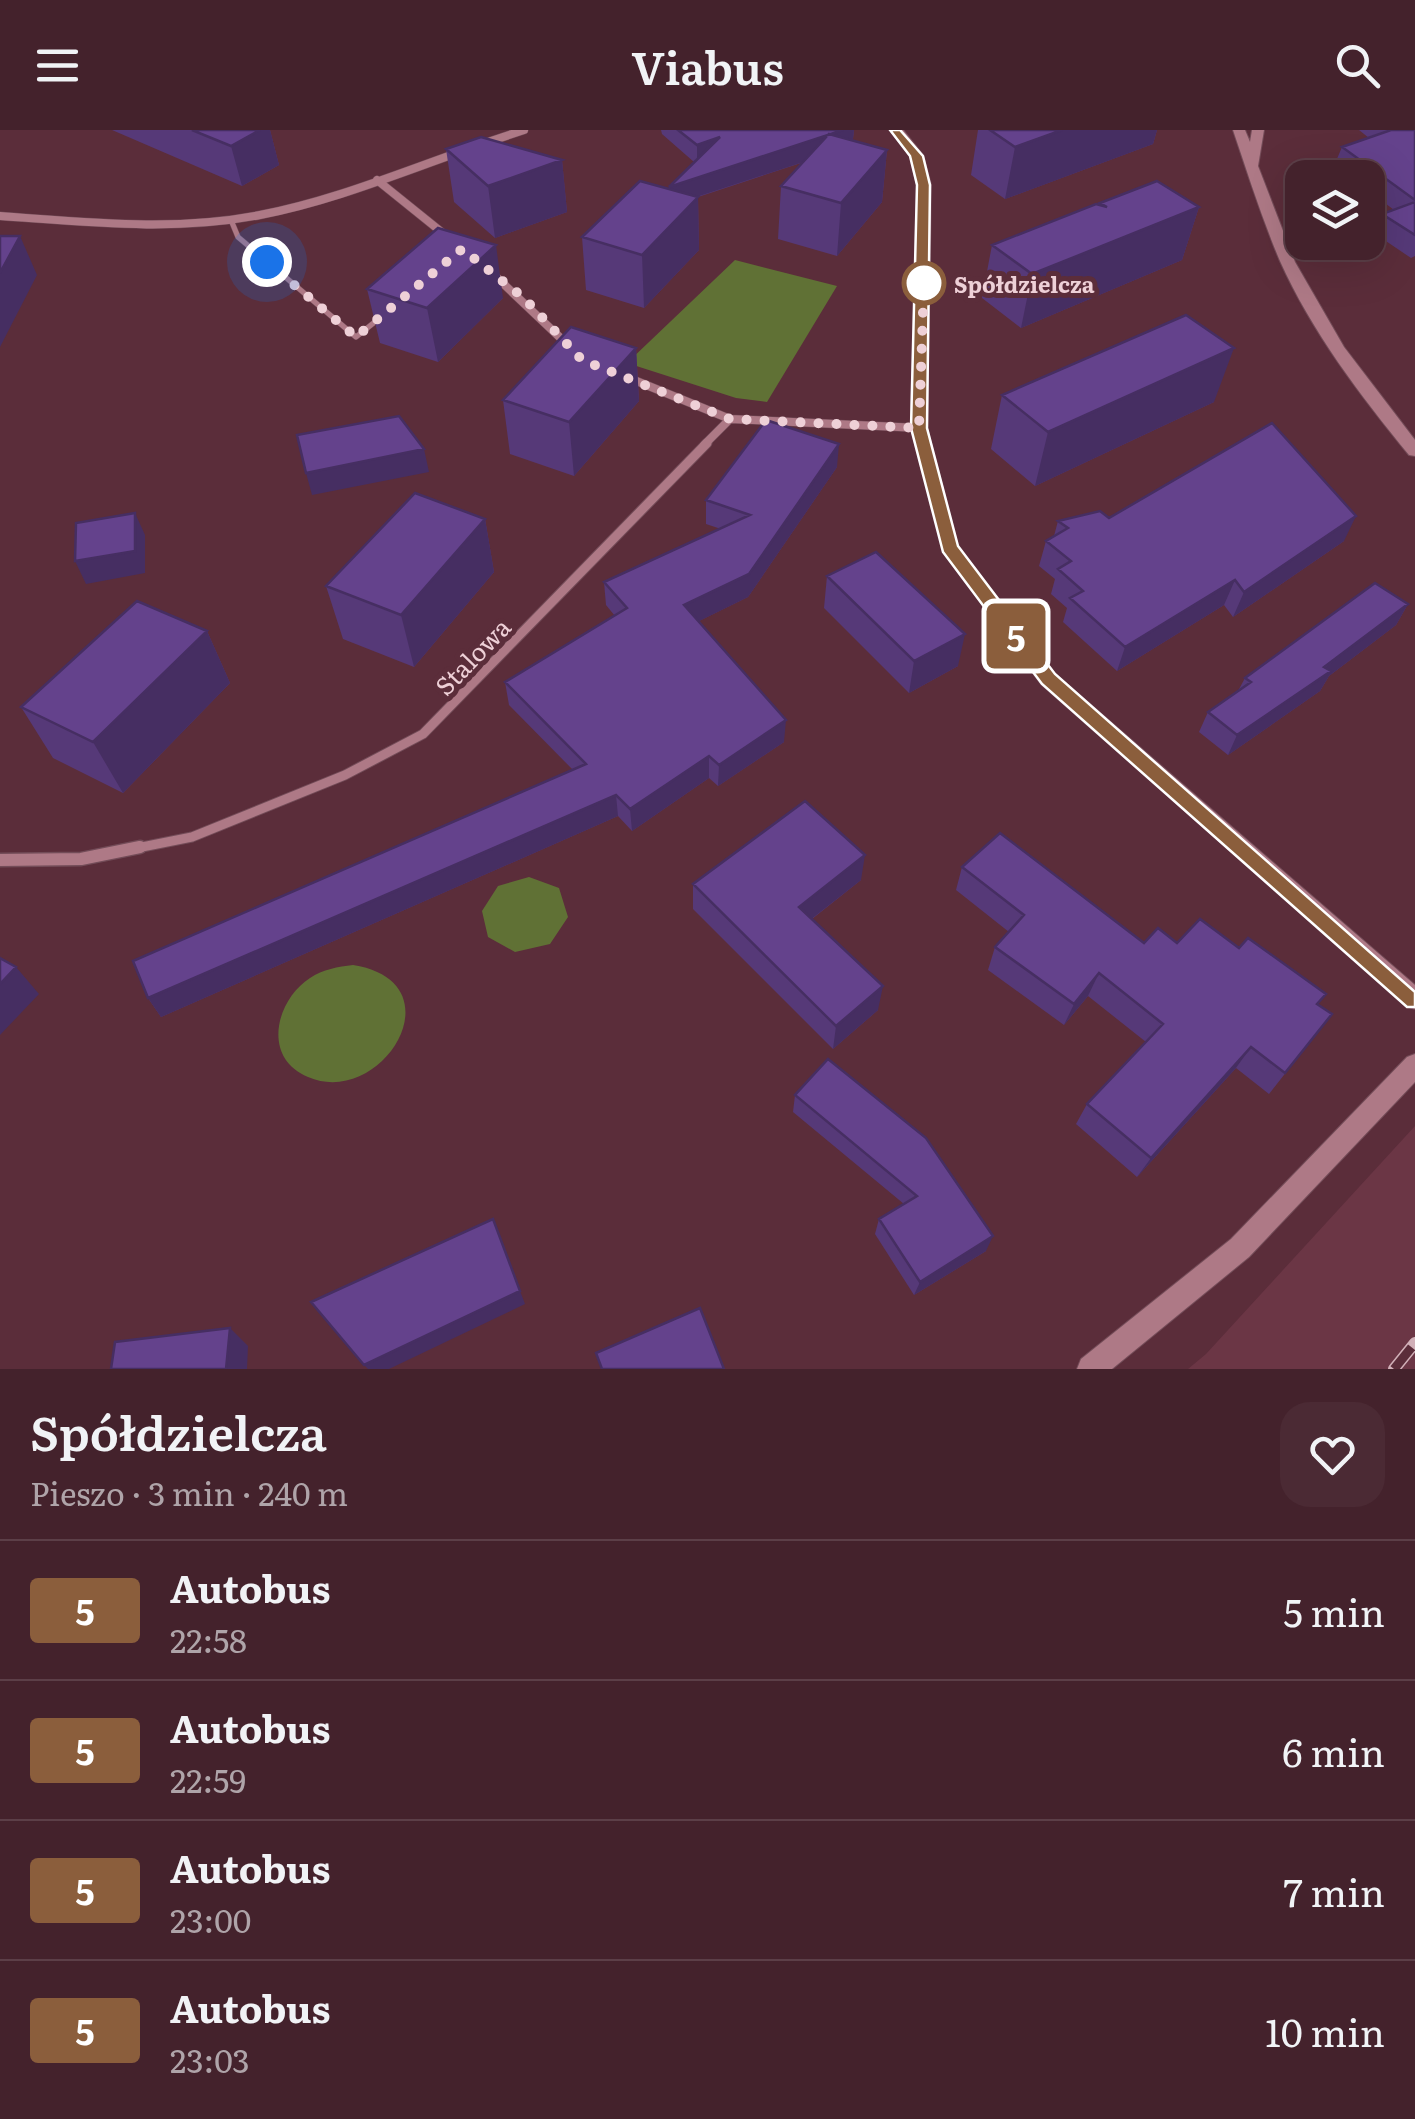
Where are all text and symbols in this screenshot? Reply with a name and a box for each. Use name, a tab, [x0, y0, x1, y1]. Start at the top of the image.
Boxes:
text: Viabus	[631, 32, 784, 99]
icon: menu	[30, 38, 85, 93]
icon: search	[1330, 38, 1385, 93]
map controls	[1285, 160, 1385, 260]
button: layers	[1285, 160, 1385, 260]
your location	[242, 237, 292, 287]
marker: Spółdzielcza	[903, 262, 945, 304]
place label: Spółdzielcza	[954, 267, 1095, 300]
line badge: 5	[984, 604, 1048, 668]
street label: Stalowa	[426, 609, 519, 703]
text: 5	[1006, 610, 1026, 662]
text: Spółdzielcza	[30, 1395, 327, 1466]
button: heart	[1280, 1402, 1385, 1507]
text: Pieszo · 3 min · 240 m	[30, 1468, 348, 1516]
text: Autobus	[170, 1558, 331, 1615]
text: 5 min	[1283, 1582, 1385, 1639]
text: 5	[75, 1584, 95, 1636]
text: 22:58	[170, 1615, 247, 1663]
text: Autobus	[170, 1698, 331, 1755]
text: 6 min	[1282, 1722, 1385, 1779]
text: 5	[75, 1724, 95, 1776]
text: 22:59	[170, 1755, 246, 1803]
text: Autobus	[170, 1838, 331, 1895]
text: 7 min	[1283, 1862, 1385, 1919]
text: 5	[75, 1864, 95, 1916]
text: 23:00	[170, 1895, 251, 1943]
text: Autobus	[170, 1978, 331, 2035]
text: 10 min	[1265, 2002, 1385, 2059]
text: 5	[75, 2004, 95, 2056]
text: 23:03	[170, 2035, 250, 2083]

